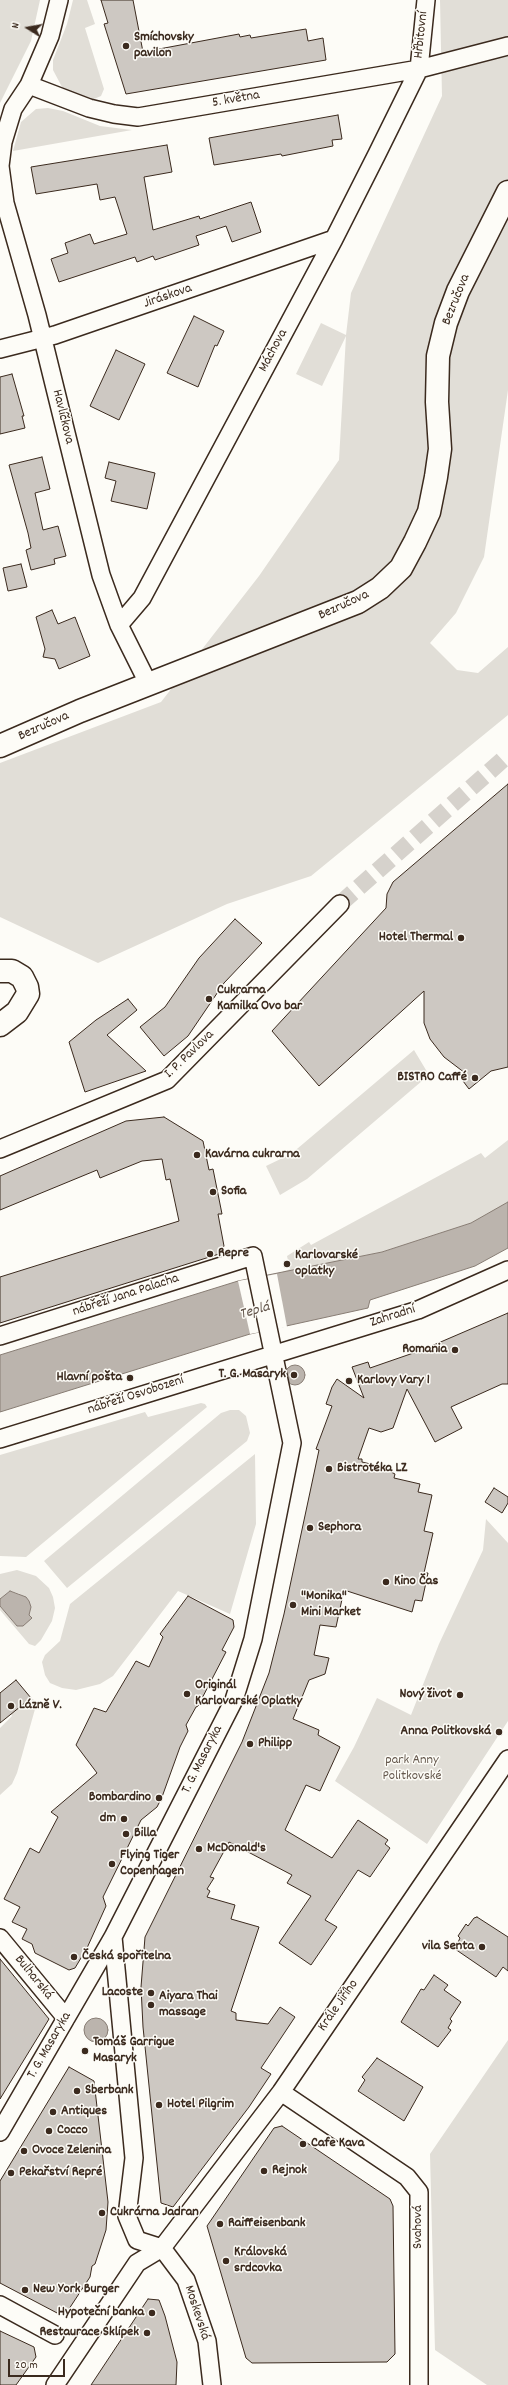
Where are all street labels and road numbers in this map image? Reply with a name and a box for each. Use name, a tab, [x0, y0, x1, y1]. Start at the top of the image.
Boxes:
street label: Hřbitovní	[411, 11, 433, 59]
street label: 5. května	[211, 88, 261, 112]
street label: Bezručova	[439, 272, 475, 328]
street label: Jiráskova	[142, 281, 194, 313]
street label: Máchova	[256, 327, 292, 375]
street label: Havlíčkova	[47, 388, 77, 446]
street label: Bezručova	[316, 587, 372, 625]
street label: Bezručova	[16, 708, 72, 746]
street label: I. P. Pavlova	[162, 1027, 218, 1083]
street label: nábřeží Jana Palacha	[71, 1271, 181, 1321]
street label: Zahradní	[368, 1302, 418, 1332]
street label: nábřeží Osvobození	[86, 1373, 186, 1419]
street label: T. G. Masaryka	[179, 1723, 227, 1797]
street label: Bulharská	[10, 1952, 56, 2004]
street label: Krále Jiřího	[315, 1977, 363, 2035]
street label: T. G. Masaryka	[24, 2010, 76, 2082]
street label: Svahová	[411, 2205, 427, 2249]
street label: Moskevská	[179, 2283, 213, 2343]

